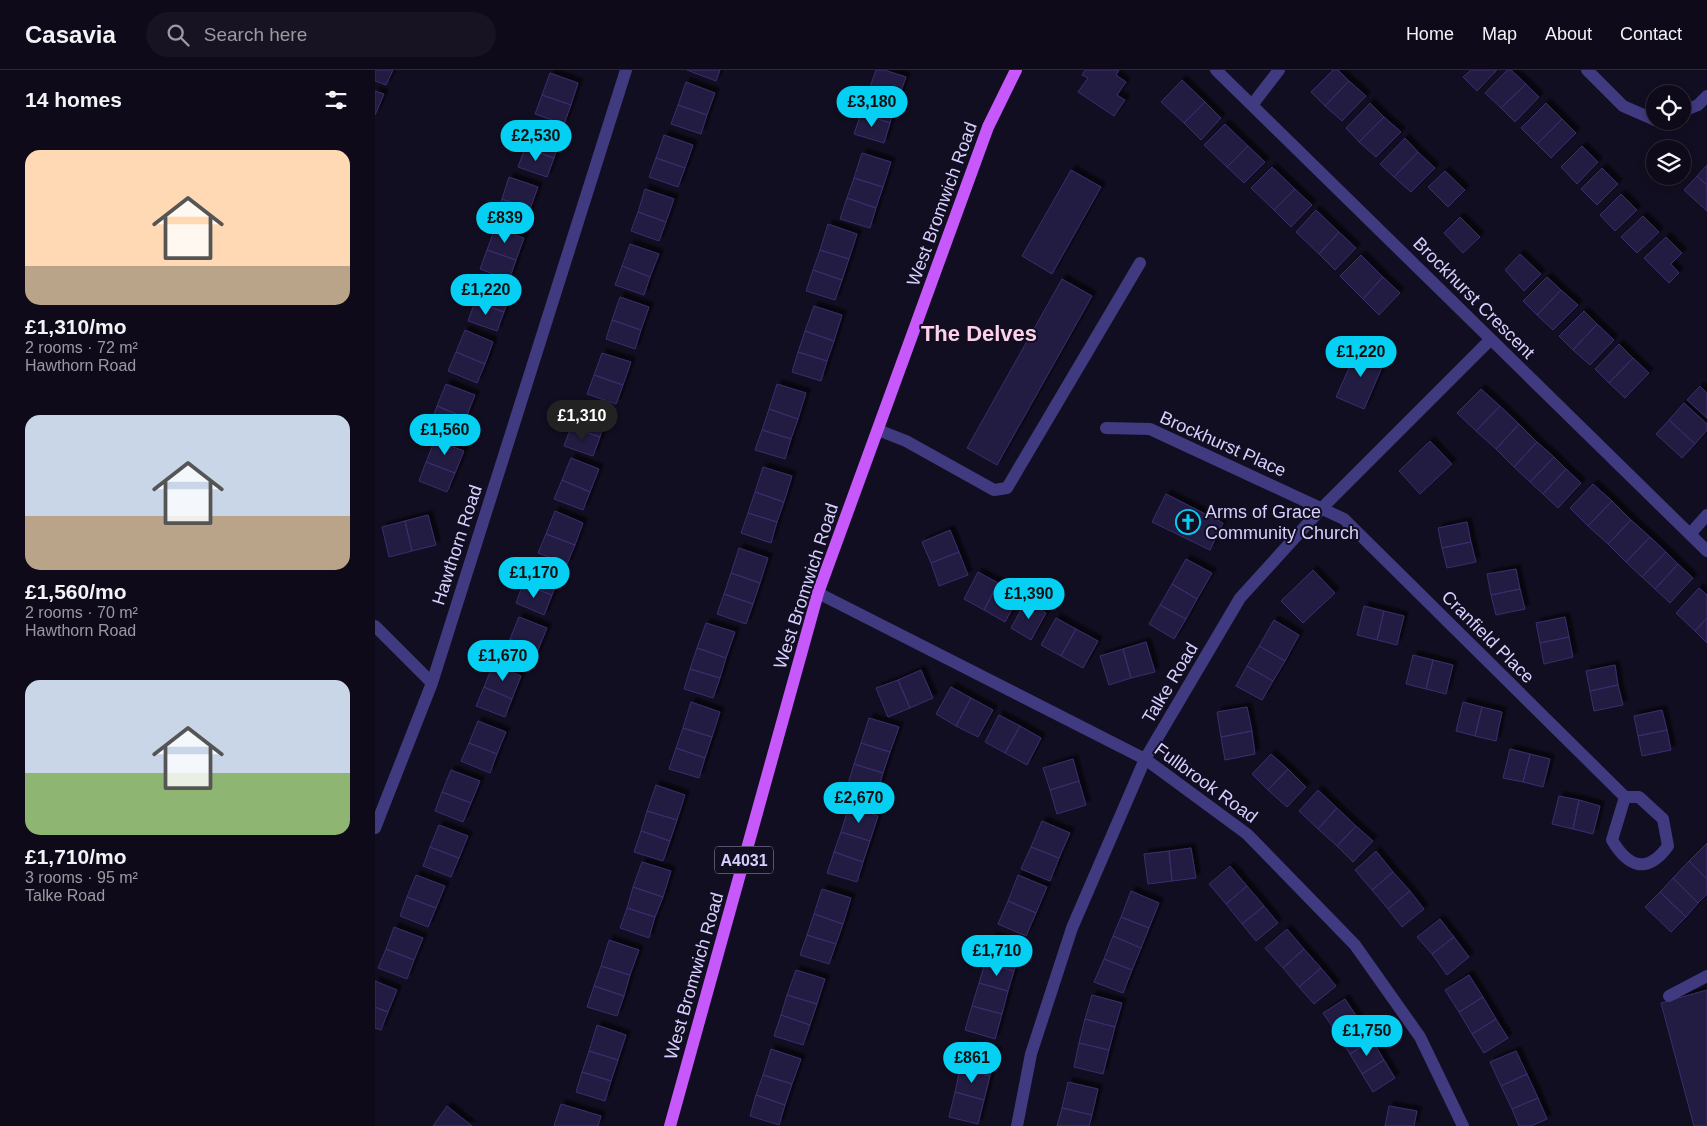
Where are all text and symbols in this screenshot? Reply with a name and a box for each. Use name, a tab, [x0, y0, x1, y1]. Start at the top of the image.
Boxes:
search box	[146, 12, 496, 57]
text: Casavia	[25, 21, 116, 48]
icon: search	[164, 21, 192, 49]
text: Search here	[204, 24, 307, 45]
text: Home	[1406, 24, 1454, 44]
text: Map	[1482, 24, 1517, 44]
text: About	[1545, 24, 1592, 44]
text: Contact	[1620, 24, 1682, 44]
pin: £3,180	[831, 85, 913, 128]
map controls	[1646, 85, 1691, 185]
button: locate	[1646, 85, 1691, 130]
icon: filters	[322, 86, 350, 114]
text: 14 homes	[25, 88, 122, 111]
text: £3,180	[848, 93, 896, 110]
pin: £2,530	[495, 119, 577, 162]
street label: West Bromwich Road	[903, 119, 981, 289]
text: £2,530	[512, 127, 560, 144]
button: layers	[1646, 140, 1691, 185]
icon: home	[143, 183, 233, 273]
pin: £839	[475, 202, 535, 244]
text: £839	[487, 209, 523, 226]
street label: Brockhurst Crescent	[1409, 233, 1539, 363]
pin: £1,220	[445, 274, 527, 316]
text: £1,220	[462, 281, 510, 298]
text: £1,310/mo	[25, 315, 127, 338]
district label: The Delves	[921, 321, 1037, 346]
pin: £1,220	[1320, 336, 1402, 378]
text: 2 rooms · 72 m²	[25, 339, 138, 356]
text: £1,220	[1337, 343, 1385, 360]
text: Hawthorn Road	[25, 357, 136, 374]
pin: £1,310	[541, 400, 623, 442]
text: £1,310	[558, 407, 606, 424]
street label: Brockhurst Place	[1157, 407, 1289, 481]
pin: £1,560	[404, 414, 486, 456]
text: £1,560	[421, 421, 469, 438]
icon: home	[143, 448, 233, 538]
street label: Hawthorn Road	[428, 482, 486, 608]
street label: West Bromwich Road	[770, 501, 842, 671]
place label: Arms of Grace Community Church	[1205, 502, 1359, 543]
church icon: Arms of Grace Community Church	[1175, 509, 1201, 535]
pin: £1,170	[493, 556, 575, 599]
text: £1,170	[510, 564, 558, 581]
pin: £1,390	[988, 578, 1070, 620]
text: £1,560/mo	[25, 580, 127, 603]
text: £1,390	[1005, 585, 1053, 602]
street label: Cranfield Place	[1438, 587, 1538, 687]
text: 2 rooms · 70 m²	[25, 604, 138, 621]
text: Hawthorn Road	[25, 622, 136, 639]
street label: Talke Road	[1138, 639, 1202, 727]
pin: £1,670	[462, 640, 544, 682]
text: £1,670	[479, 647, 527, 664]
icon: home	[143, 713, 233, 803]
street label: Fullbrook Road	[1151, 739, 1261, 827]
pin: £2,670	[818, 782, 900, 824]
text: £2,670	[835, 789, 883, 806]
text: £1,710/mo	[25, 845, 127, 868]
road number: A4031	[715, 846, 773, 874]
text: 3 rooms · 95 m²	[25, 869, 138, 886]
text: Talke Road	[25, 887, 105, 904]
street label: West Bromwich Road	[661, 890, 727, 1062]
pin: £1,710	[956, 934, 1038, 977]
text: £1,710	[973, 942, 1021, 959]
pin: £1,750	[1326, 1014, 1408, 1057]
text: £1,750	[1343, 1022, 1391, 1039]
pin: £861	[942, 1042, 1002, 1084]
text: £861	[954, 1049, 990, 1066]

